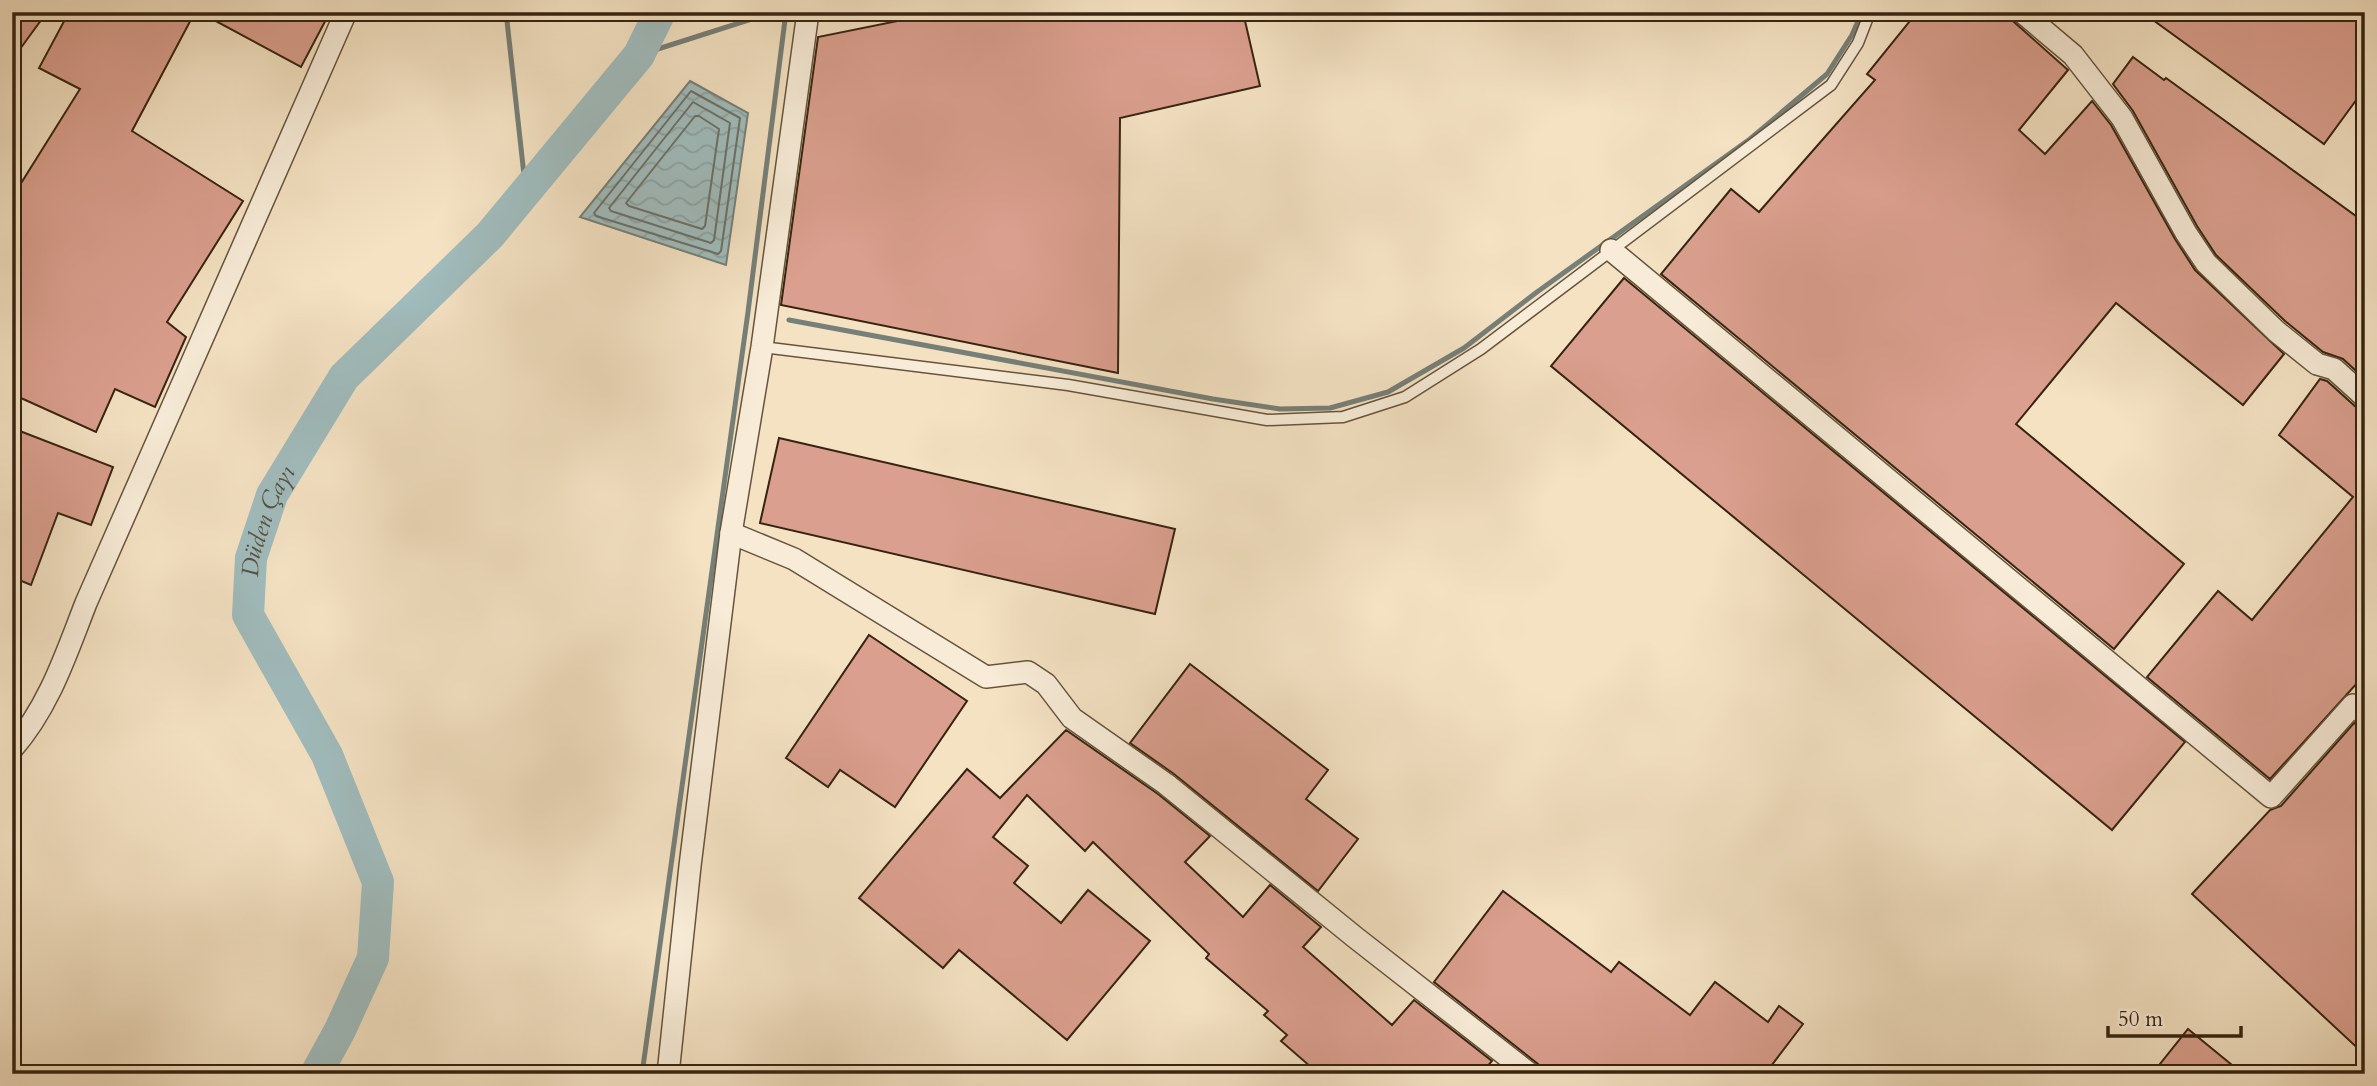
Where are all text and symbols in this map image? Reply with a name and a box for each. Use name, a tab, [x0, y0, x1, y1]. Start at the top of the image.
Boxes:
water label: Düden Çayı	[234, 459, 303, 578]
scale bar	[2108, 995, 2240, 1039]
text: 50 m	[2118, 1005, 2163, 1034]

